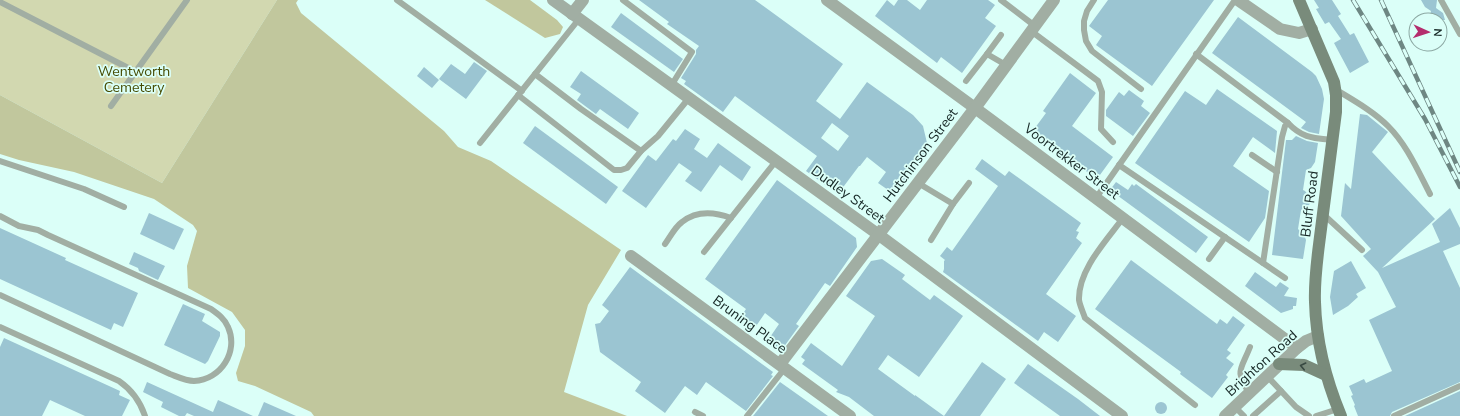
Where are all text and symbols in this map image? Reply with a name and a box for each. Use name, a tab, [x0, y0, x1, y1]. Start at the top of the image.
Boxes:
north arrow	[1408, 12, 1448, 52]
text: N	[1430, 28, 1445, 37]
park label: Wentworth Cemetery	[98, 62, 170, 97]
street label: Hutchinson Street	[879, 104, 962, 206]
street label: Voortrekker Street	[1019, 119, 1123, 204]
street label: Dudley Street	[807, 161, 888, 228]
street label: Bluff Road	[1296, 170, 1323, 238]
street label: Bruning Place	[709, 291, 791, 358]
street label: Brighton Road	[1221, 326, 1301, 401]
one-way arrow	[1300, 363, 1307, 371]

